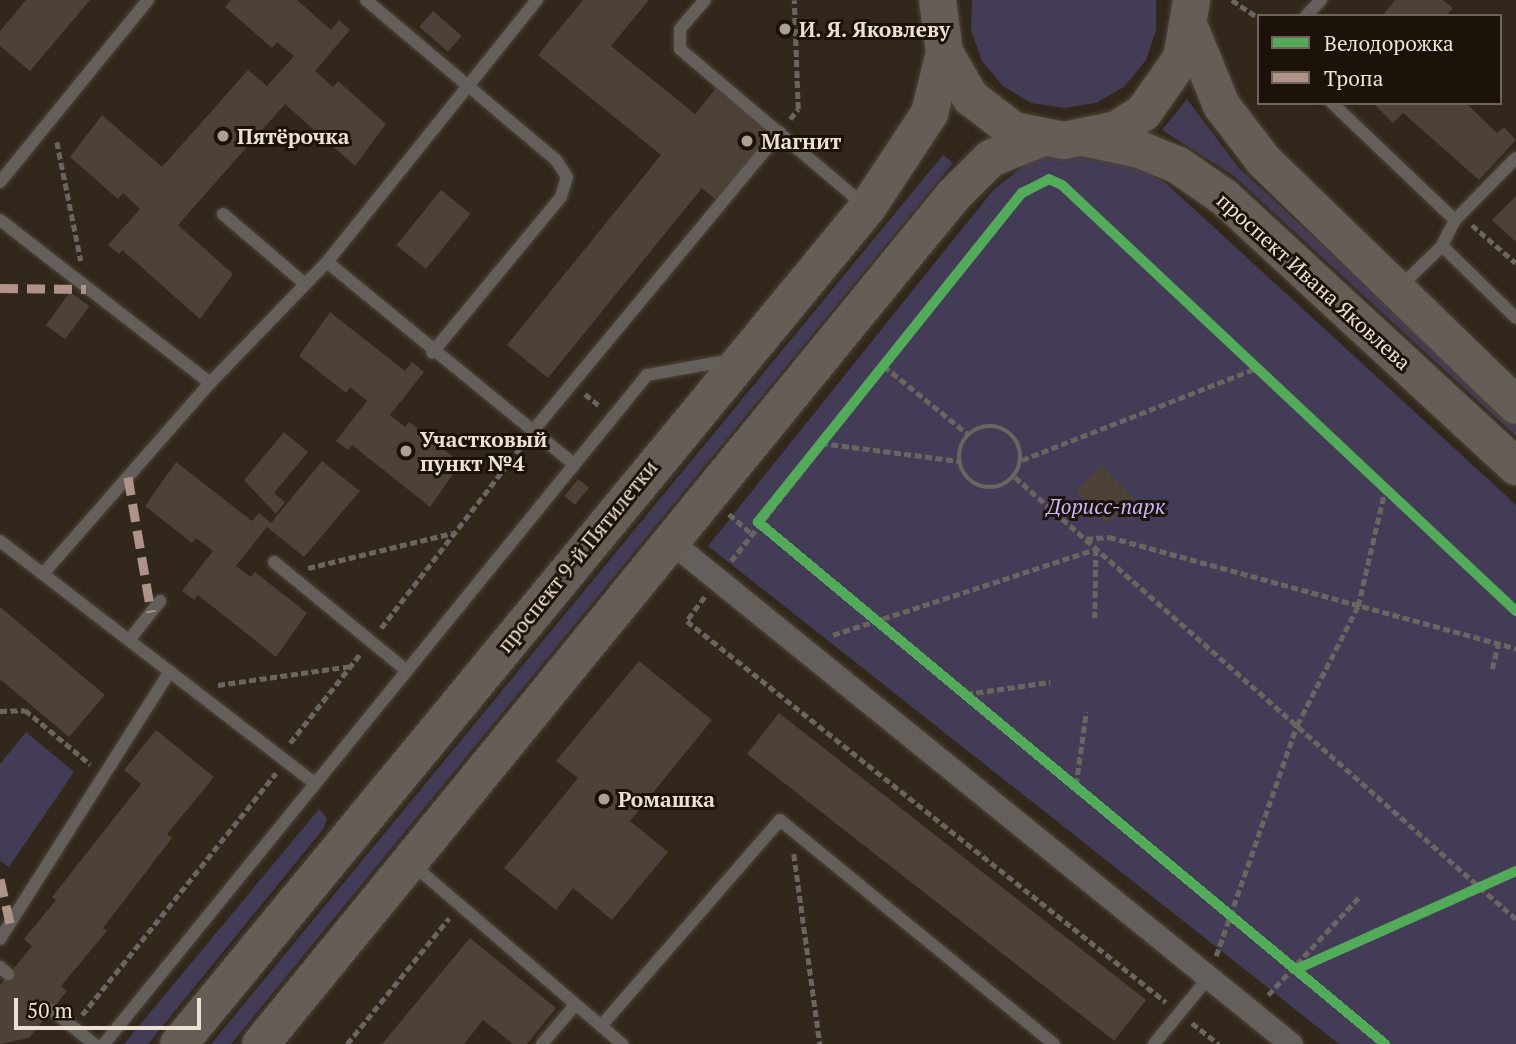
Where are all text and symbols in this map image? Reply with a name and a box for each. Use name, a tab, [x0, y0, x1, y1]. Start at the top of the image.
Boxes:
legend	[1257, 14, 1502, 105]
place label: И. Я. Яковлеву	[799, 16, 952, 42]
marker: И. Я. Яковлеву	[777, 21, 793, 37]
text: Велодорожка	[1324, 29, 1454, 57]
text: Тропа	[1324, 64, 1383, 92]
place label: Пятёрочка	[237, 123, 350, 149]
marker: Пятёрочка	[215, 128, 231, 144]
place label: Магнит	[761, 128, 841, 154]
marker: Магнит	[739, 133, 755, 149]
street label: проспект Ивана Яковлева	[1212, 187, 1416, 375]
place label: Участковый пункт №4	[420, 426, 547, 476]
marker: Участковый пункт №4	[398, 443, 414, 459]
street label: проспект 9-й Пятилетки	[492, 455, 662, 657]
park label: Дорисс-парк	[1047, 493, 1165, 519]
place label: Ромашка	[618, 786, 715, 812]
marker: Ромашка	[596, 791, 612, 807]
scale bar	[18, 984, 205, 1028]
text: 50 m	[27, 996, 73, 1024]

